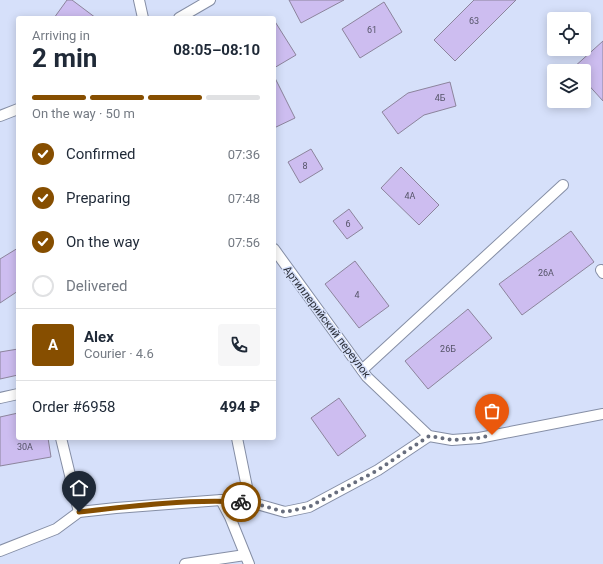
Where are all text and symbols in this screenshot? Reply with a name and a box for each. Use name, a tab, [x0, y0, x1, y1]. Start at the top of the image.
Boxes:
map controls	[547, 12, 591, 108]
button: locate	[547, 12, 591, 56]
house number: 63	[469, 16, 479, 26]
house number: 61	[367, 25, 377, 35]
text: Arriving in	[32, 28, 90, 43]
text: 08:05–08:10	[173, 41, 260, 59]
text: 2 min	[32, 43, 97, 73]
button: layers	[547, 64, 591, 108]
house number: 4Б	[435, 93, 446, 103]
text: On the way · 50 m	[32, 106, 135, 121]
icon: check	[32, 143, 54, 165]
text: Confirmed	[66, 145, 136, 163]
text: 07:36	[228, 147, 260, 162]
house number: 8	[302, 161, 308, 171]
icon: check	[32, 187, 54, 209]
text: Preparing	[66, 189, 130, 207]
text: 07:48	[228, 191, 260, 206]
house number: 4А	[405, 191, 416, 201]
house number: 6	[345, 219, 351, 229]
icon: check	[32, 231, 54, 253]
text: On the way	[66, 233, 140, 251]
text: 07:56	[228, 235, 260, 250]
street label: Артиллерийский переулок	[281, 263, 373, 381]
house number: 26А	[538, 268, 554, 278]
text: Delivered	[66, 277, 128, 295]
house number: 4	[354, 290, 360, 300]
button: phone	[218, 324, 260, 366]
text: Alex	[84, 328, 114, 346]
text: A	[48, 336, 58, 354]
house number: 26Б	[440, 344, 456, 354]
text: Courier · 4.6	[84, 346, 154, 361]
pin	[475, 394, 509, 435]
text: Order #6958	[32, 398, 115, 416]
text: 494 ₽	[220, 398, 260, 416]
icon: bag	[481, 400, 503, 422]
house number: 30А	[17, 442, 33, 452]
pin	[62, 471, 96, 512]
icon: home	[68, 477, 90, 499]
courier	[221, 482, 261, 522]
icon: bike	[230, 491, 252, 513]

